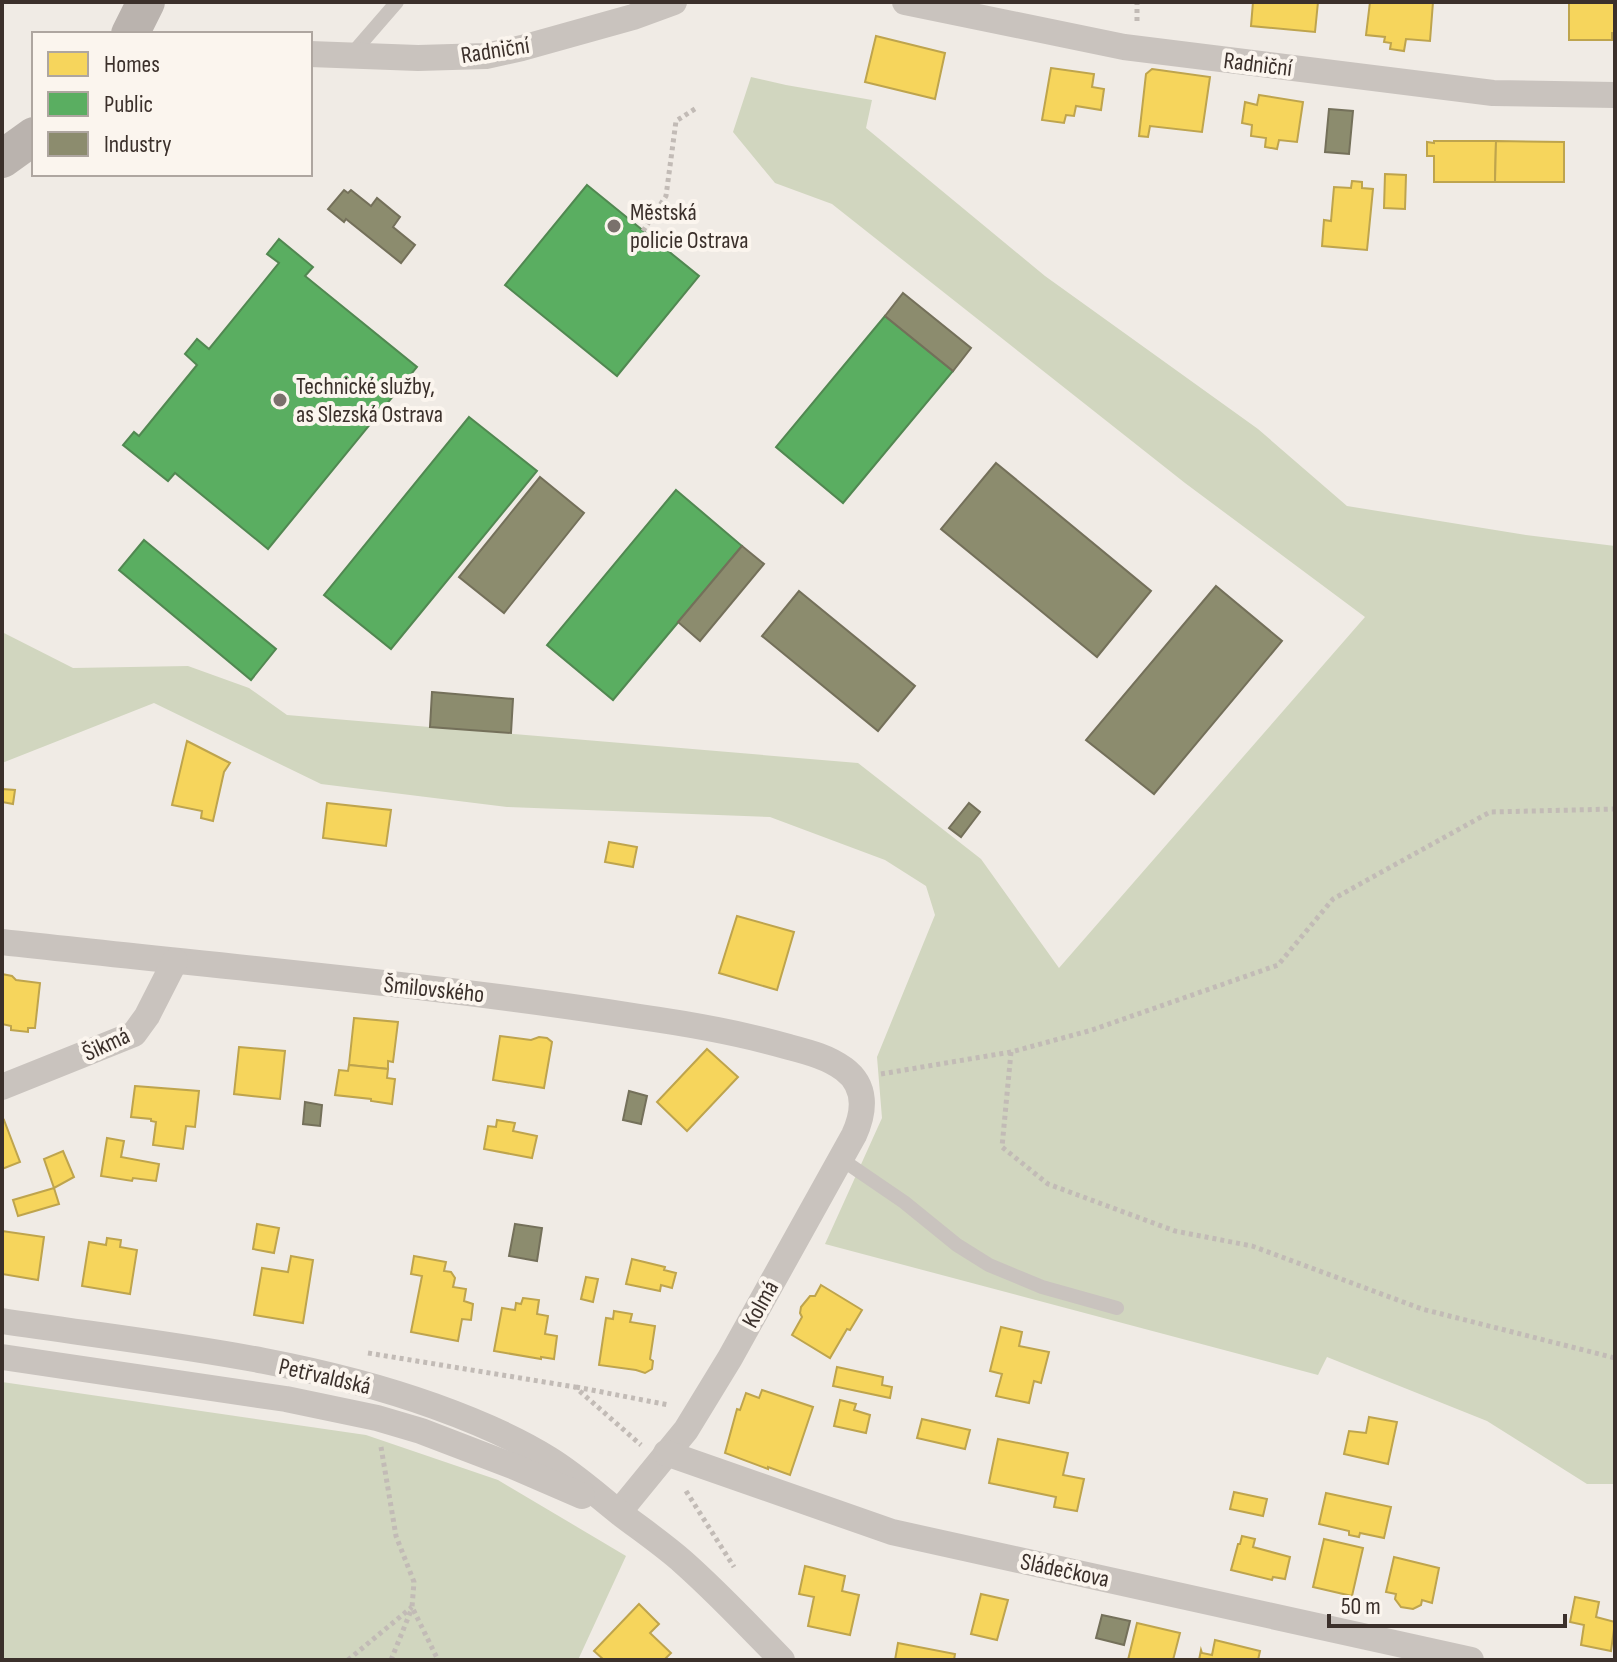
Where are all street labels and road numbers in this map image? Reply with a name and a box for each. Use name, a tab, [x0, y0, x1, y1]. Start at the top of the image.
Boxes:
street label: Radniční	[459, 31, 532, 70]
street label: Radniční	[1222, 46, 1294, 83]
street label: Šmilovského	[382, 970, 486, 1009]
street label: Šikmá	[78, 1021, 134, 1068]
street label: Kolmá	[736, 1276, 785, 1333]
street label: Petřvaldská	[276, 1352, 374, 1401]
street label: Sládečkova	[1018, 1547, 1112, 1594]

